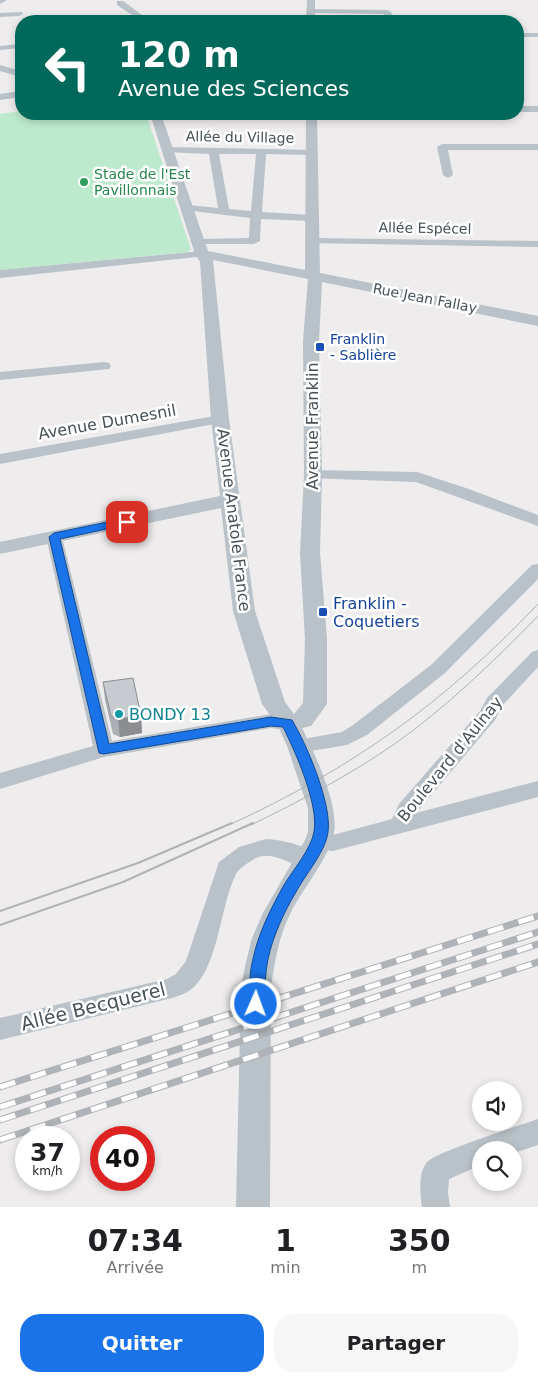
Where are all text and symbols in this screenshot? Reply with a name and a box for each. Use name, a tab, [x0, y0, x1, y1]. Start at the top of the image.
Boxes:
icon: left	[35, 35, 100, 100]
text: 120 m	[118, 35, 240, 75]
text: Avenue des Sciences	[118, 76, 349, 101]
street label: Allée du Village	[186, 128, 294, 146]
place label: Stade de l'Est Pavillonnais	[94, 166, 191, 198]
marker: Stade de l'Est Pavillonnais	[78, 176, 90, 188]
street label: Allée Espécel	[378, 219, 472, 237]
street label: Rue Jean Fallay	[372, 280, 478, 316]
place label: Franklin - Sablière	[330, 331, 396, 363]
marker: Franklin - Sablière	[314, 341, 326, 353]
street label: Avenue Franklin	[303, 362, 322, 490]
street label: Avenue Dumesnil	[37, 401, 177, 443]
street label: Avenue Anatole France	[213, 427, 255, 613]
pin	[106, 501, 148, 543]
icon: arrive	[113, 508, 141, 536]
place label: Franklin - Coquetiers	[333, 594, 420, 631]
marker: Franklin - Coquetiers	[317, 606, 329, 618]
street label: Boulevard d'Aulnay	[394, 693, 506, 825]
place label: BONDY 13	[129, 705, 211, 724]
marker: BONDY 13	[113, 708, 125, 720]
street label: Allée Becquerel	[18, 977, 168, 1035]
position arrow	[229, 977, 281, 1029]
map controls	[472, 1081, 522, 1191]
button: sound	[472, 1081, 522, 1131]
speed limit sign: 40	[90, 1126, 155, 1191]
text: 37	[30, 1138, 65, 1167]
button: search	[472, 1141, 522, 1191]
text: km/h	[32, 1164, 63, 1178]
text: 07:34	[87, 1223, 183, 1258]
text: 1	[275, 1223, 296, 1258]
text: 350	[388, 1223, 451, 1258]
text: Arrivée	[106, 1258, 164, 1277]
text: min	[270, 1258, 301, 1277]
text: m	[411, 1258, 427, 1277]
button: Quitter	[20, 1314, 264, 1372]
button: Partager	[274, 1314, 518, 1372]

